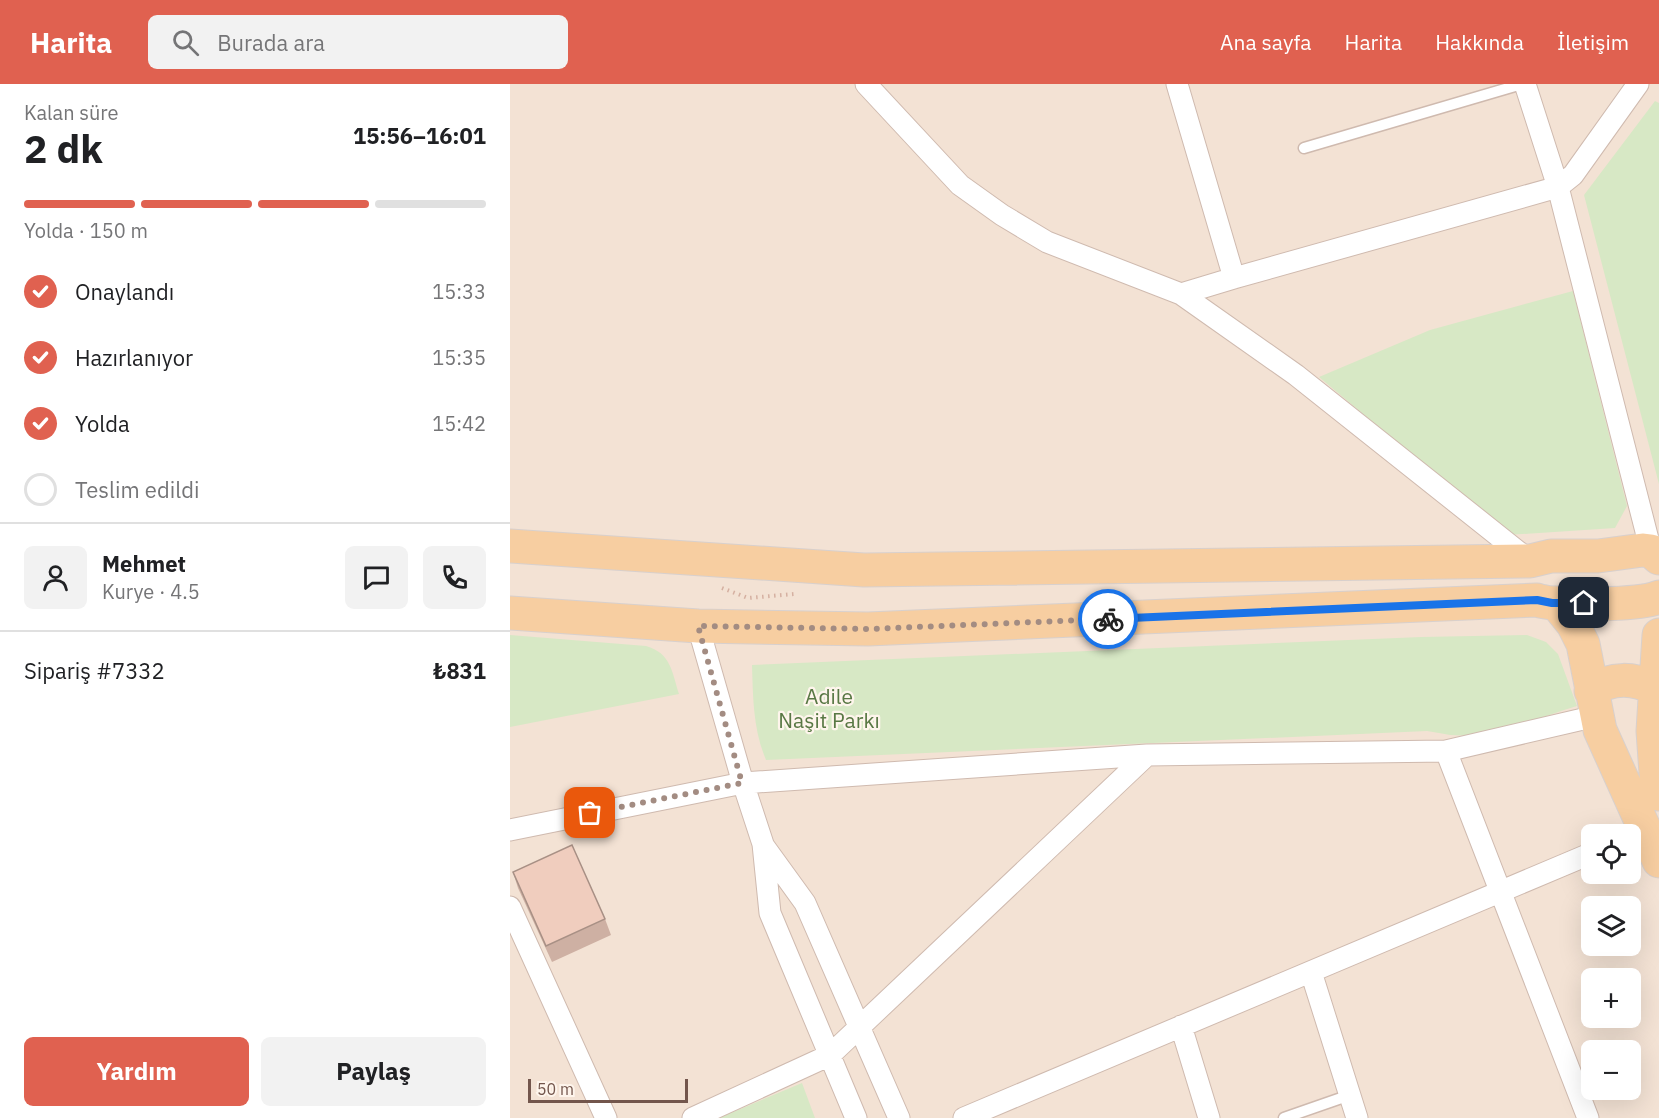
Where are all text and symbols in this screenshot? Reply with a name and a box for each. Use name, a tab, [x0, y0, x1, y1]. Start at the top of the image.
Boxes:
search box	[148, 15, 568, 69]
text: Harita	[30, 24, 112, 61]
icon: search	[169, 26, 202, 59]
text: Burada ara	[217, 28, 325, 57]
text: Ana sayfa	[1220, 28, 1312, 56]
text: Harita	[1345, 28, 1402, 56]
text: Hakkında	[1435, 28, 1524, 56]
text: İletişim	[1557, 28, 1629, 56]
text: Kalan süre	[24, 99, 119, 126]
text: 15:56–16:01	[353, 121, 486, 150]
text: 2 dk	[24, 123, 103, 174]
text: Yolda · 150 m	[24, 217, 148, 244]
icon: check	[24, 275, 57, 308]
text: Onaylandı	[75, 277, 174, 306]
text: 15:33	[432, 278, 486, 305]
icon: check	[24, 341, 57, 374]
text: Hazırlanıyor	[75, 343, 193, 372]
text: 15:35	[432, 344, 486, 371]
icon: check	[24, 407, 57, 440]
text: Yolda	[75, 409, 130, 438]
text: 15:42	[432, 410, 486, 437]
text: Teslim edildi	[75, 475, 199, 504]
button: person	[24, 546, 87, 609]
button: chat	[345, 546, 408, 609]
button: phone	[423, 546, 486, 609]
text: Mehmet	[102, 549, 186, 578]
pin	[1558, 577, 1609, 628]
text: Kurye · 4.5	[102, 578, 200, 605]
icon: home	[1567, 586, 1600, 619]
courier	[1078, 589, 1138, 649]
icon: bike	[1092, 603, 1125, 636]
text: Sipariş #7332	[24, 656, 165, 685]
text: ₺831	[433, 656, 486, 685]
park label: Adile Naşit Parkı	[778, 682, 880, 734]
pin	[564, 787, 615, 838]
icon: bag	[573, 796, 606, 829]
map controls	[1581, 824, 1641, 1100]
button: locate	[1581, 824, 1641, 884]
button: layers	[1581, 896, 1641, 956]
button: +	[1581, 968, 1641, 1028]
button: Yardım	[24, 1037, 249, 1106]
button: Paylaş	[261, 1037, 486, 1106]
button: −	[1581, 1040, 1641, 1100]
scale bar	[528, 1076, 688, 1104]
text: 50 m	[537, 1079, 574, 1099]

